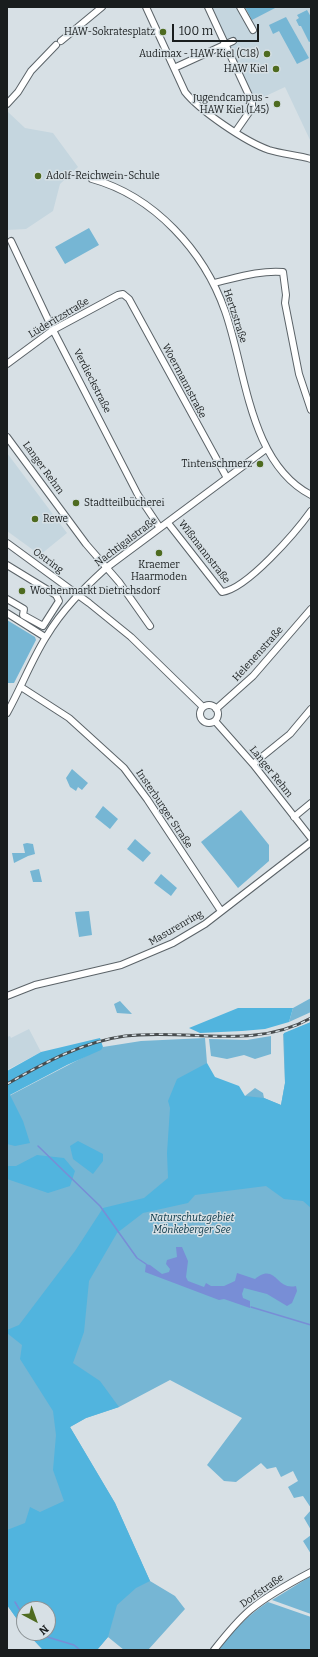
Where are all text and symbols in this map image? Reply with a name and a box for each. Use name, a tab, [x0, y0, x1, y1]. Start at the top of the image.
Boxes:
scale bar	[174, 16, 261, 42]
text: 100 m	[179, 24, 213, 38]
place label: HAW-Sokratesplatz	[64, 26, 155, 38]
marker: HAW-Sokratesplatz	[158, 27, 168, 37]
place label: Audimax - HAW Kiel (C18)	[139, 48, 259, 60]
marker: Audimax - HAW Kiel (C18)	[262, 49, 272, 59]
place label: HAW Kiel	[224, 63, 268, 75]
marker: HAW Kiel	[271, 64, 281, 74]
place label: Jugendcampus - HAW Kiel (L45)	[193, 92, 269, 116]
marker: Jugendcampus - HAW Kiel (L45)	[272, 99, 282, 109]
place label: Adolf-Reichwein-Schule	[46, 170, 160, 182]
marker: Adolf-Reichwein-Schule	[33, 171, 43, 181]
street label: Hertzstraße	[221, 288, 249, 344]
street label: Lüderitzstraße	[27, 295, 91, 341]
street label: Woermannstraße	[159, 342, 209, 420]
street label: Verdieckstraße	[71, 347, 113, 415]
street label: Langer Rehm	[20, 439, 66, 497]
place label: Tintenschmerz	[182, 458, 252, 470]
marker: Tintenschmerz	[255, 459, 265, 469]
place label: Stadtteilbücherei	[84, 497, 164, 509]
marker: Stadtteilbücherei	[71, 498, 81, 508]
place label: Rewe	[43, 513, 68, 525]
marker: Rewe	[30, 514, 40, 524]
street label: Nachtigalstraße	[93, 515, 159, 569]
street label: Wißmannstraße	[176, 518, 232, 586]
street label: Ostring	[30, 546, 66, 576]
marker: Kraemer Haarmoden	[154, 548, 164, 558]
place label: Kraemer Haarmoden	[131, 559, 187, 582]
place label: Wochenmarkt Dietrichsdorf	[30, 585, 160, 597]
marker: Wochenmarkt Dietrichsdorf	[17, 586, 27, 596]
street label: Helenenstraße	[230, 624, 286, 684]
street label: Langer Rehm	[247, 744, 295, 800]
street label: Insterburger Straße	[133, 767, 195, 851]
street label: Masurenring	[147, 908, 205, 948]
park label: Naturschutzgebiet Mönkeberger See	[150, 1212, 234, 1236]
street label: Dorfstraße	[238, 1572, 286, 1610]
north arrow	[16, 1601, 56, 1641]
text: N	[36, 1622, 51, 1637]

